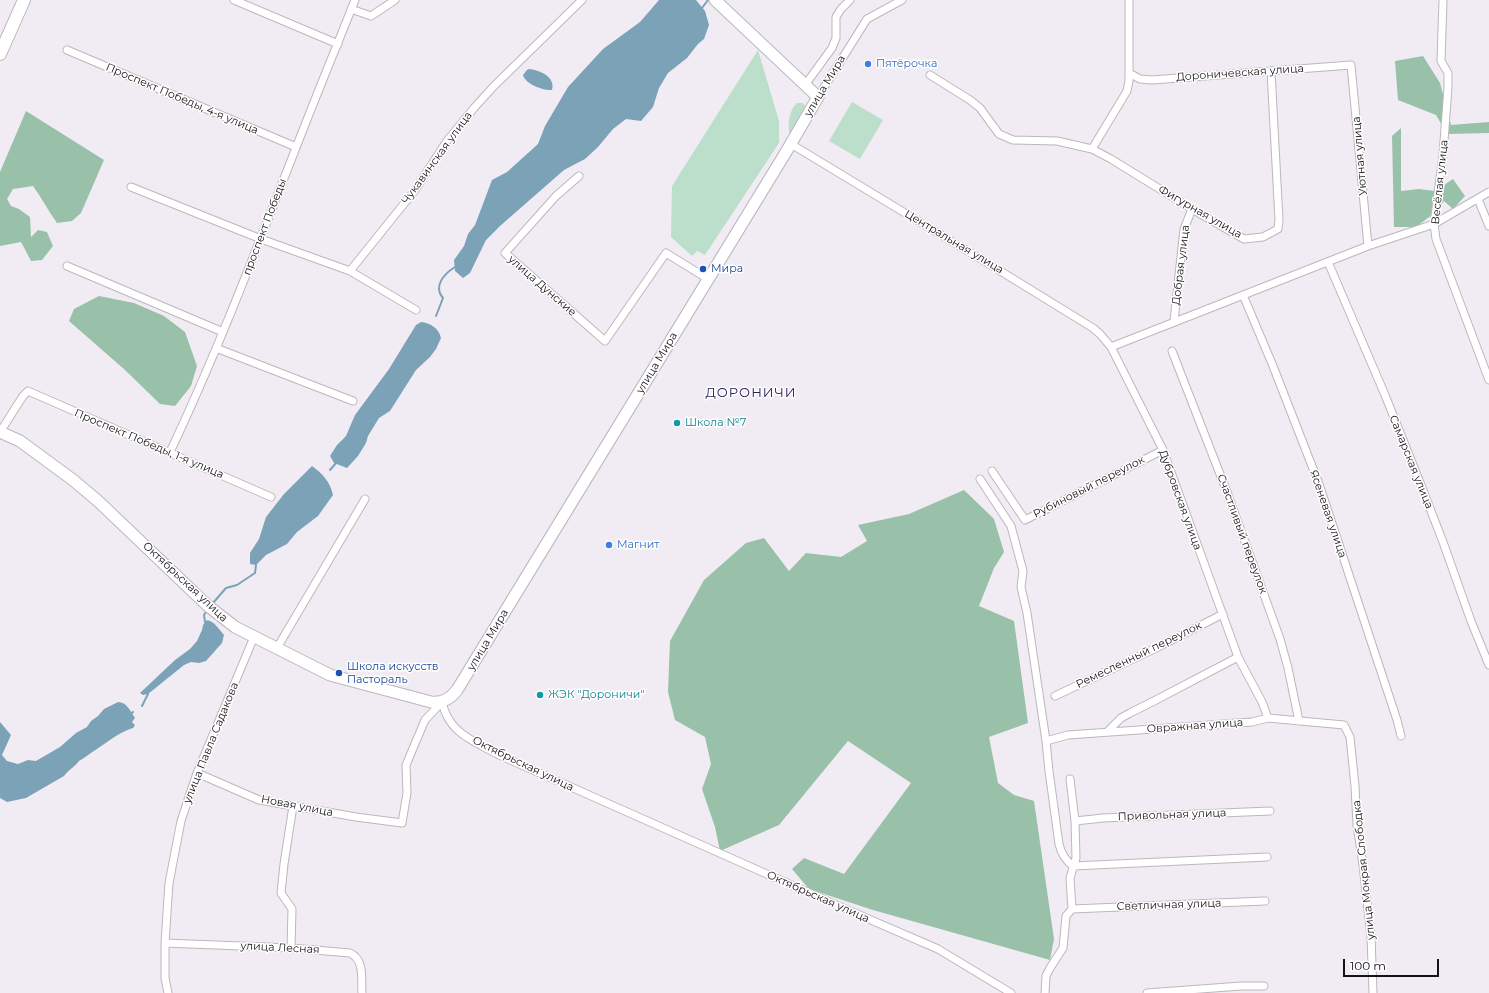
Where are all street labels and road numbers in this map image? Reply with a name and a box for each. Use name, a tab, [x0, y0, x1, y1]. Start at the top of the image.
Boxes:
street label: улица Мира	[801, 53, 849, 119]
street label: Проспект Победы, 4-я улица	[104, 61, 260, 137]
street label: Дороничевская улица	[1176, 62, 1304, 84]
street label: Чукавинская улица	[399, 109, 475, 207]
street label: Уютная улица	[1350, 116, 1370, 196]
street label: Весёлая улица	[1429, 139, 1451, 225]
street label: проспект Победы	[240, 177, 290, 277]
street label: Фигурная улица	[1156, 183, 1244, 241]
street label: Центральная улица	[902, 207, 1006, 277]
street label: Добрая улица	[1170, 224, 1192, 306]
street label: улица Дунские	[505, 253, 579, 319]
street label: улица Мира	[633, 330, 681, 396]
street label: Проспект Победы, 1-я улица	[72, 406, 226, 482]
street label: Самарская улица	[1386, 413, 1436, 511]
street label: Дубровская улица	[1156, 448, 1204, 552]
street label: Рубиновый переулок	[1031, 453, 1147, 521]
street label: Ясеневая улица	[1307, 468, 1349, 560]
street label: Счастливый переулок	[1214, 472, 1270, 596]
street label: Октябрьская улица	[140, 539, 230, 625]
street label: улица Мира	[464, 607, 512, 673]
street label: Ремесленный переулок	[1074, 619, 1204, 691]
street label: улица Павла Садакова	[181, 680, 241, 806]
street label: Овражная улица	[1146, 716, 1244, 736]
street label: Октябрьская улица	[470, 734, 576, 794]
street label: Новая улица	[260, 793, 334, 819]
street label: улица Мокрая Слободка	[1350, 800, 1378, 940]
street label: Привольная улица	[1117, 807, 1227, 823]
street label: Октябрьская улица	[765, 868, 871, 926]
street label: Светличная улица	[1116, 897, 1222, 913]
street label: улица Лесная	[240, 939, 320, 957]

